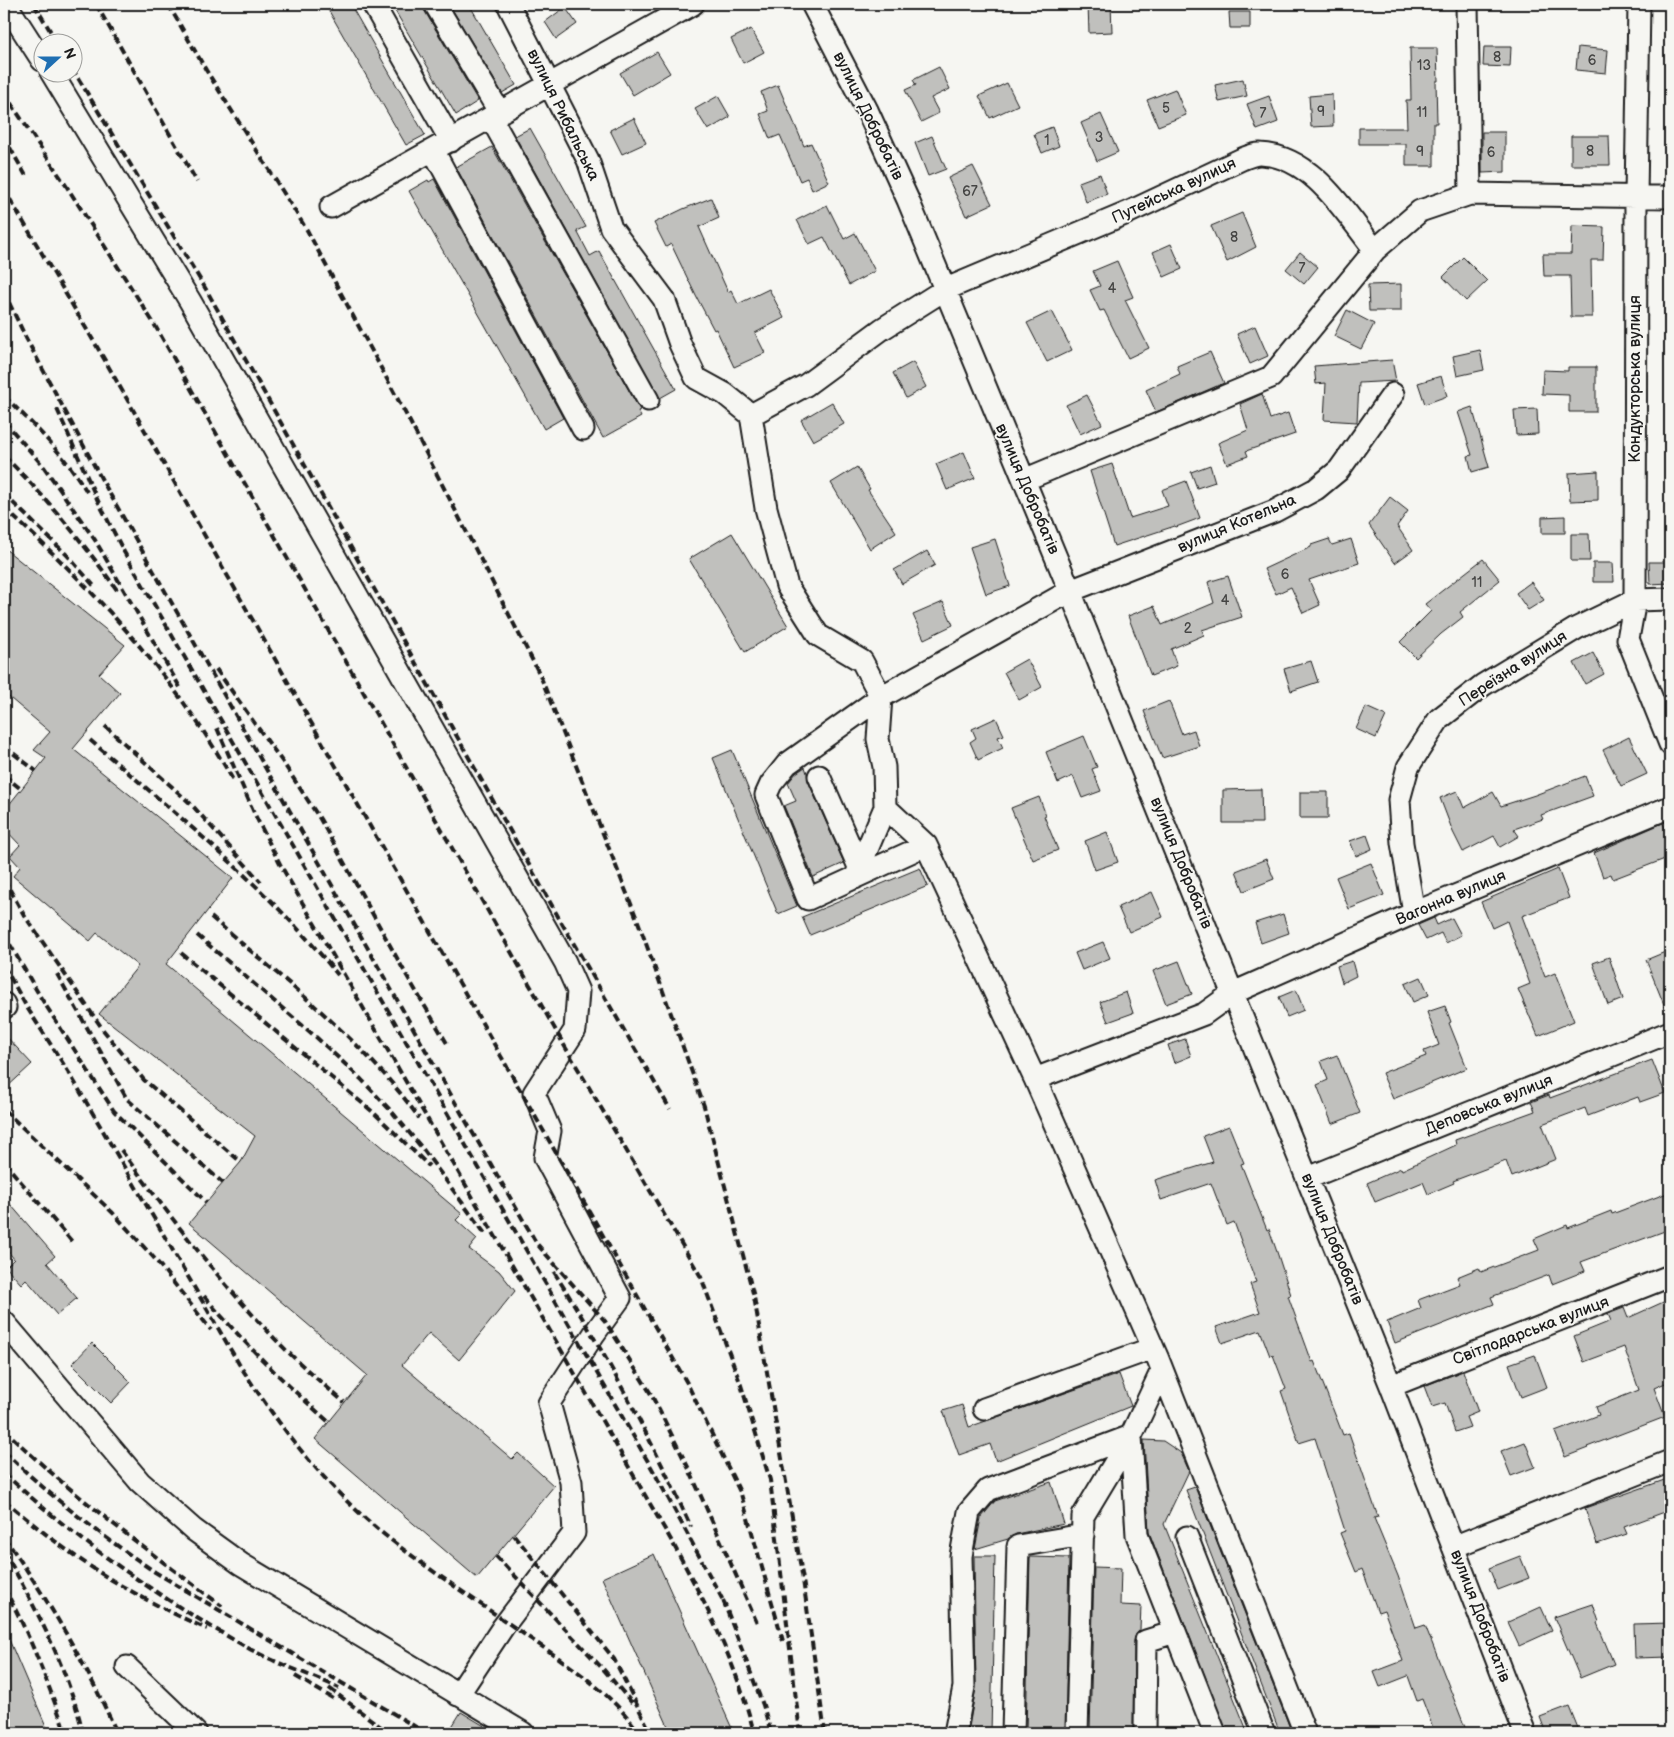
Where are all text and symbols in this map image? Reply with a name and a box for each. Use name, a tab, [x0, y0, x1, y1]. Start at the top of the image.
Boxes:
north arrow	[32, 32, 82, 82]
text: N	[60, 46, 79, 61]
street label: вулиця Рибальська	[523, 46, 603, 184]
street label: вулиця Добробатів	[829, 49, 908, 184]
house number: 8	[1493, 49, 1501, 66]
house number: 6	[1588, 52, 1597, 69]
house number: 13	[1417, 57, 1431, 74]
house number: 5	[1162, 100, 1170, 117]
house number: 9	[1317, 103, 1325, 120]
house number: 11	[1417, 104, 1427, 121]
house number: 7	[1260, 105, 1267, 122]
house number: 3	[1095, 129, 1103, 146]
house number: 1	[1044, 132, 1050, 149]
house number: 9	[1416, 143, 1424, 160]
house number: 8	[1586, 143, 1594, 160]
house number: 6	[1487, 144, 1496, 161]
street label: Путейська вулиця	[1109, 154, 1239, 228]
house number: 67	[962, 183, 978, 200]
house number: 8	[1230, 229, 1238, 246]
house number: 7	[1299, 260, 1306, 277]
house number: 4	[1108, 280, 1117, 297]
street label: Кондукторська вулиця	[1626, 295, 1645, 463]
street label: вулиця Добробатів	[991, 421, 1063, 558]
street label: вулиця Котельна	[1175, 490, 1299, 557]
house number: 6	[1281, 566, 1290, 583]
house number: 11	[1472, 574, 1482, 591]
house number: 4	[1221, 592, 1230, 609]
house number: 2	[1184, 620, 1193, 637]
street label: Переїзна вулиця	[1455, 627, 1571, 711]
street label: вулиця Добробатів	[1146, 794, 1216, 932]
street label: Вагонна вулиця	[1393, 866, 1509, 930]
street label: Деповська вулиця	[1422, 1071, 1556, 1139]
street label: вулиця Добробатів	[1297, 1170, 1367, 1308]
street label: Світлодарська вулиця	[1450, 1292, 1612, 1370]
street label: вулиця Добробатів	[1446, 1547, 1514, 1685]

